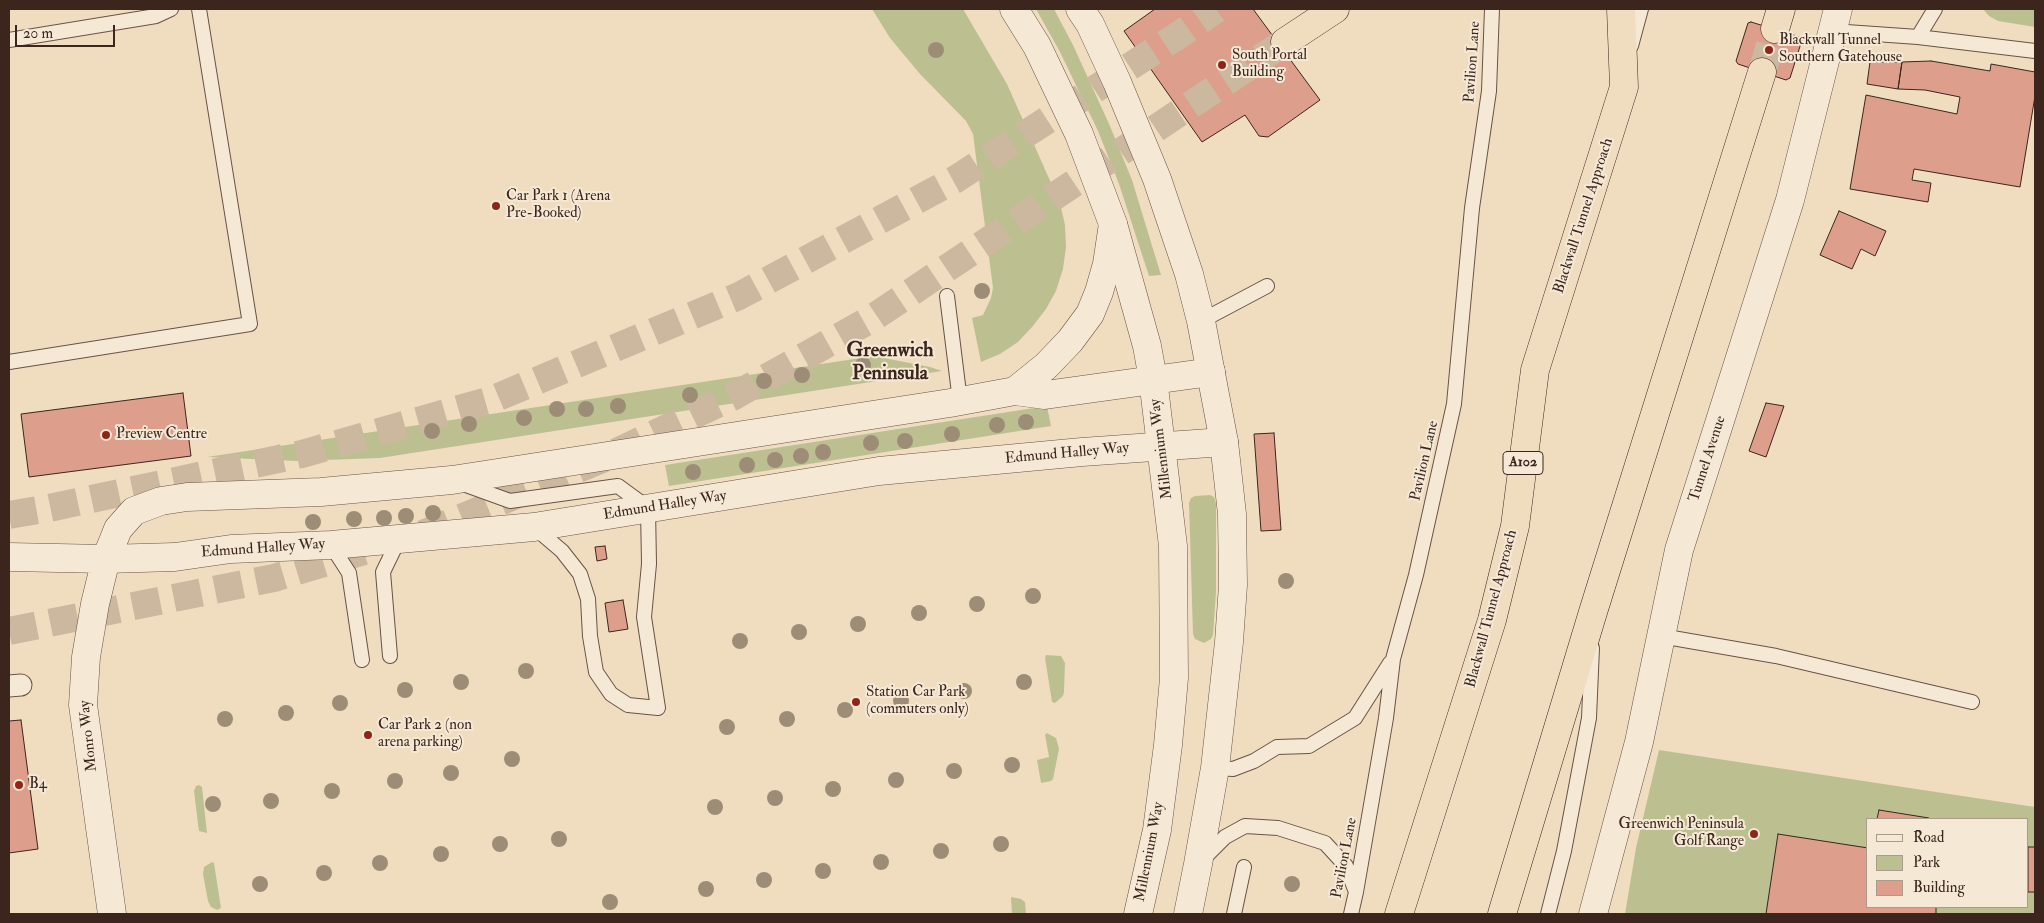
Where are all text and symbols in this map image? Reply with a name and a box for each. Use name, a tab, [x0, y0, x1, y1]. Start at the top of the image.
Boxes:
scale bar	[18, 15, 118, 47]
street label: Pavilion Lane	[1461, 21, 1485, 103]
text: 20 m	[23, 24, 53, 43]
place label: Blackwall Tunnel Southern Gatehouse	[1779, 32, 1902, 67]
marker: Blackwall Tunnel Southern Gatehouse	[1763, 44, 1775, 56]
place label: South Portal Building	[1232, 47, 1307, 82]
marker: South Portal Building	[1216, 59, 1228, 71]
street label: Blackwall Tunnel Approach	[1550, 136, 1618, 296]
place label: Car Park 1 (Arena Pre-Booked)	[506, 188, 610, 223]
marker: Car Park 1 (Arena Pre-Booked)	[490, 200, 502, 212]
district label: Greenwich Peninsula	[846, 340, 934, 387]
street label: Millennium Way	[1147, 398, 1177, 500]
street label: Tunnel Avenue	[1686, 414, 1730, 504]
street label: Pavilion Lane	[1407, 419, 1443, 503]
place label: Preview Centre	[116, 426, 207, 444]
marker: Preview Centre	[100, 429, 112, 441]
street label: Edmund Halley Way	[1004, 440, 1130, 468]
road number: A102	[1503, 452, 1543, 474]
street label: Edmund Halley Way	[602, 487, 728, 525]
street label: Blackwall Tunnel Approach	[1462, 528, 1522, 690]
street label: Edmund Halley Way	[200, 536, 326, 562]
place label: Station Car Park (commuters only)	[866, 684, 969, 719]
marker: Station Car Park (commuters only)	[850, 696, 862, 708]
street label: Monro Way	[76, 699, 102, 773]
place label: Car Park 2 (non arena parking)	[378, 717, 472, 752]
marker: Car Park 2 (non arena parking)	[362, 729, 374, 741]
place label: B4	[29, 776, 47, 794]
marker: B4	[13, 779, 25, 791]
street label: Millennium Way	[1132, 801, 1168, 903]
street label: Pavilion Lane	[1328, 816, 1362, 900]
place label: Greenwich Peninsula Golf Range	[1618, 816, 1744, 851]
legend	[1866, 818, 2029, 908]
marker: Greenwich Peninsula Golf Range	[1748, 828, 1760, 840]
text: Road	[1913, 828, 1944, 847]
text: Park	[1913, 853, 1940, 872]
text: Building	[1913, 878, 1965, 897]

